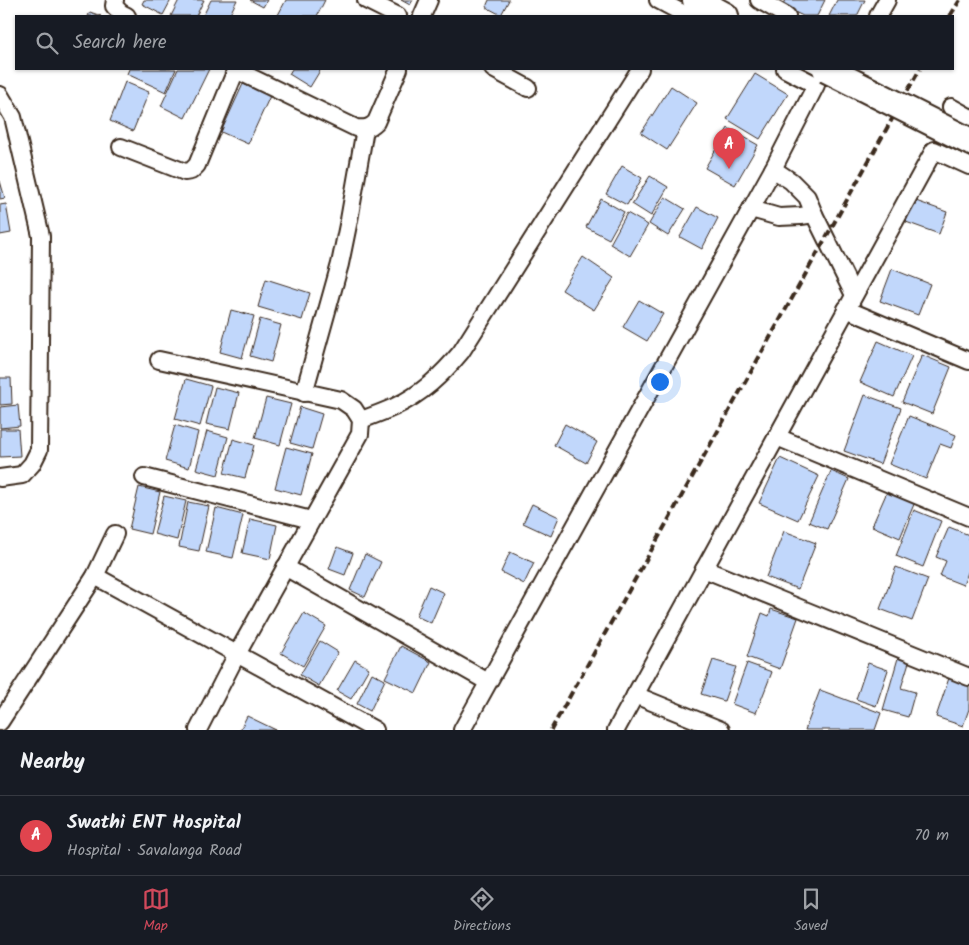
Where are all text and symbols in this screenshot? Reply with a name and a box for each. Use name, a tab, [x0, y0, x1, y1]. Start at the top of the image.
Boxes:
search box	[15, 15, 954, 70]
text: Search here	[73, 28, 167, 58]
icon: search	[33, 29, 61, 57]
pin: A	[713, 128, 745, 169]
your location	[647, 369, 673, 395]
text: Nearby	[20, 746, 85, 779]
text: Swathi ENT Hospital	[67, 808, 241, 838]
text: A	[31, 823, 41, 848]
text: 70 m	[914, 823, 949, 848]
text: Hospital · Savalanga Road	[67, 838, 241, 863]
tab: Map	[142, 885, 170, 937]
tab: Directions	[453, 885, 511, 937]
tab: Saved	[794, 885, 827, 937]

